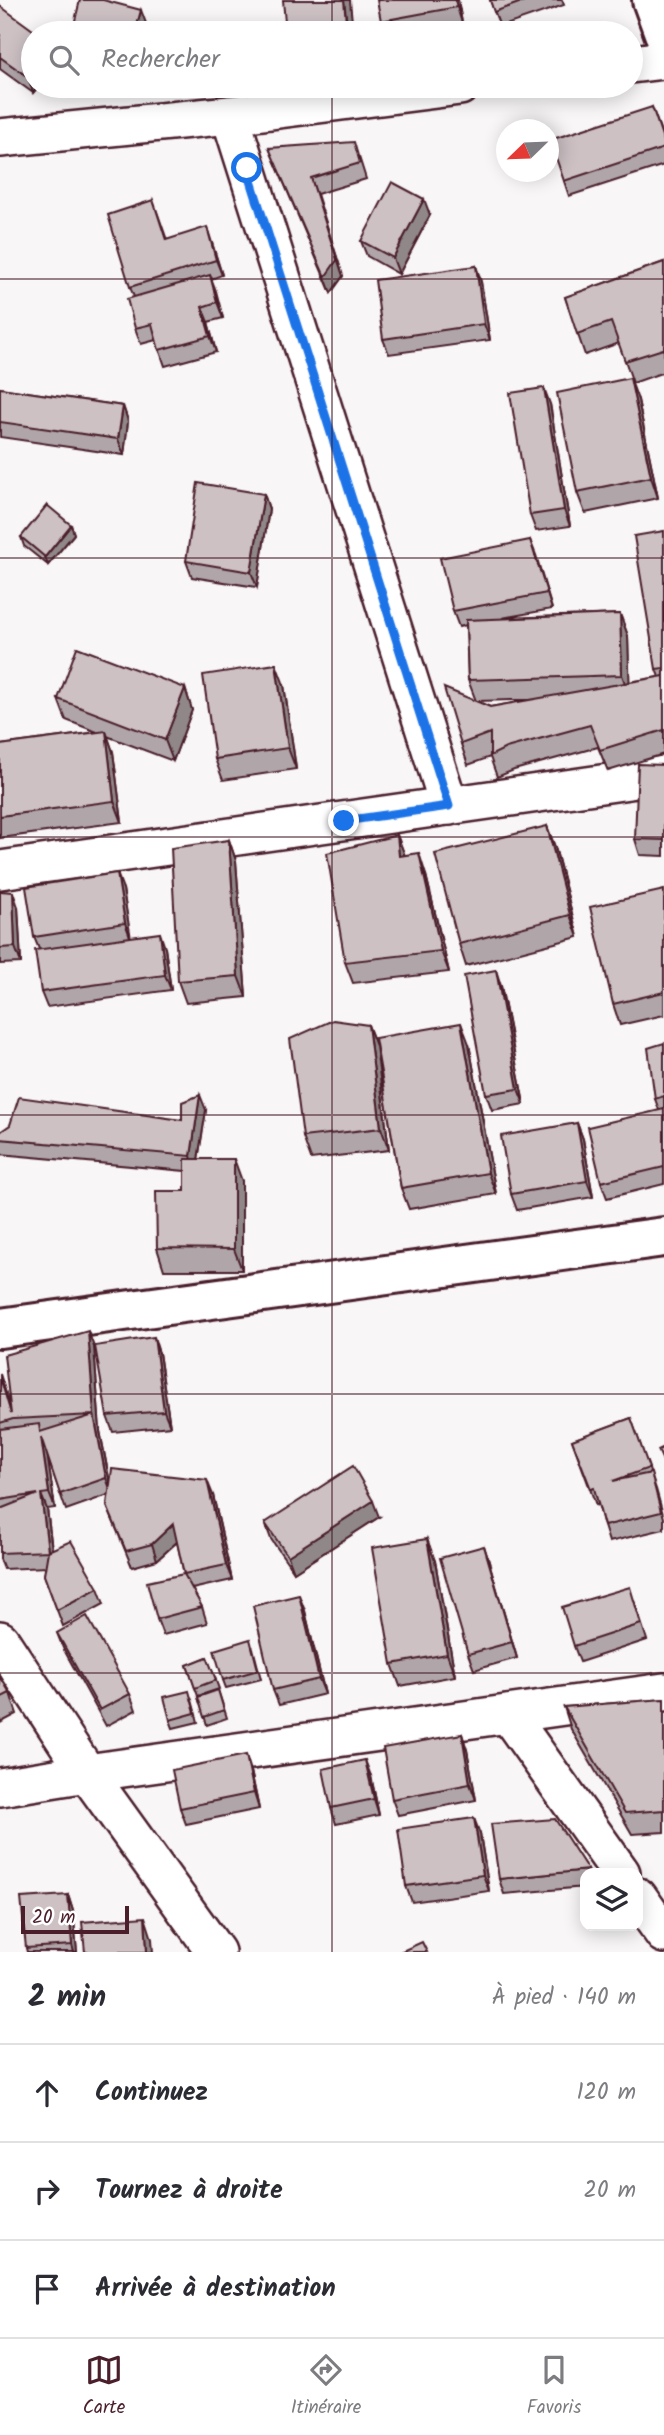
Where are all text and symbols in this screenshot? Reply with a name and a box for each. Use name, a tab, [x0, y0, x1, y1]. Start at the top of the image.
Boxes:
search box	[21, 21, 643, 98]
text: Rechercher	[101, 39, 220, 81]
icon: search	[45, 41, 83, 79]
north arrow	[496, 119, 559, 182]
route start	[231, 152, 262, 183]
route end	[328, 805, 359, 836]
map controls	[580, 1868, 643, 1931]
button: layers	[580, 1868, 643, 1931]
scale bar	[21, 1903, 130, 1935]
text: 20 m	[32, 1903, 75, 1933]
text: 2 min	[28, 1974, 106, 2022]
text: À pied · 140 m	[492, 1980, 636, 2016]
text: Continuez	[95, 2072, 208, 2114]
icon: ahead	[28, 2074, 66, 2112]
text: 120 m	[576, 2075, 636, 2111]
text: Tournez à droite	[95, 2170, 283, 2212]
icon: right	[28, 2172, 66, 2210]
text: 20 m	[584, 2173, 636, 2209]
text: Arrivée à destination	[95, 2268, 336, 2310]
icon: arrive	[28, 2270, 66, 2308]
tab: Carte	[83, 2351, 125, 2423]
tab: Itinéraire	[291, 2351, 361, 2423]
tab: Favoris	[527, 2351, 581, 2423]

